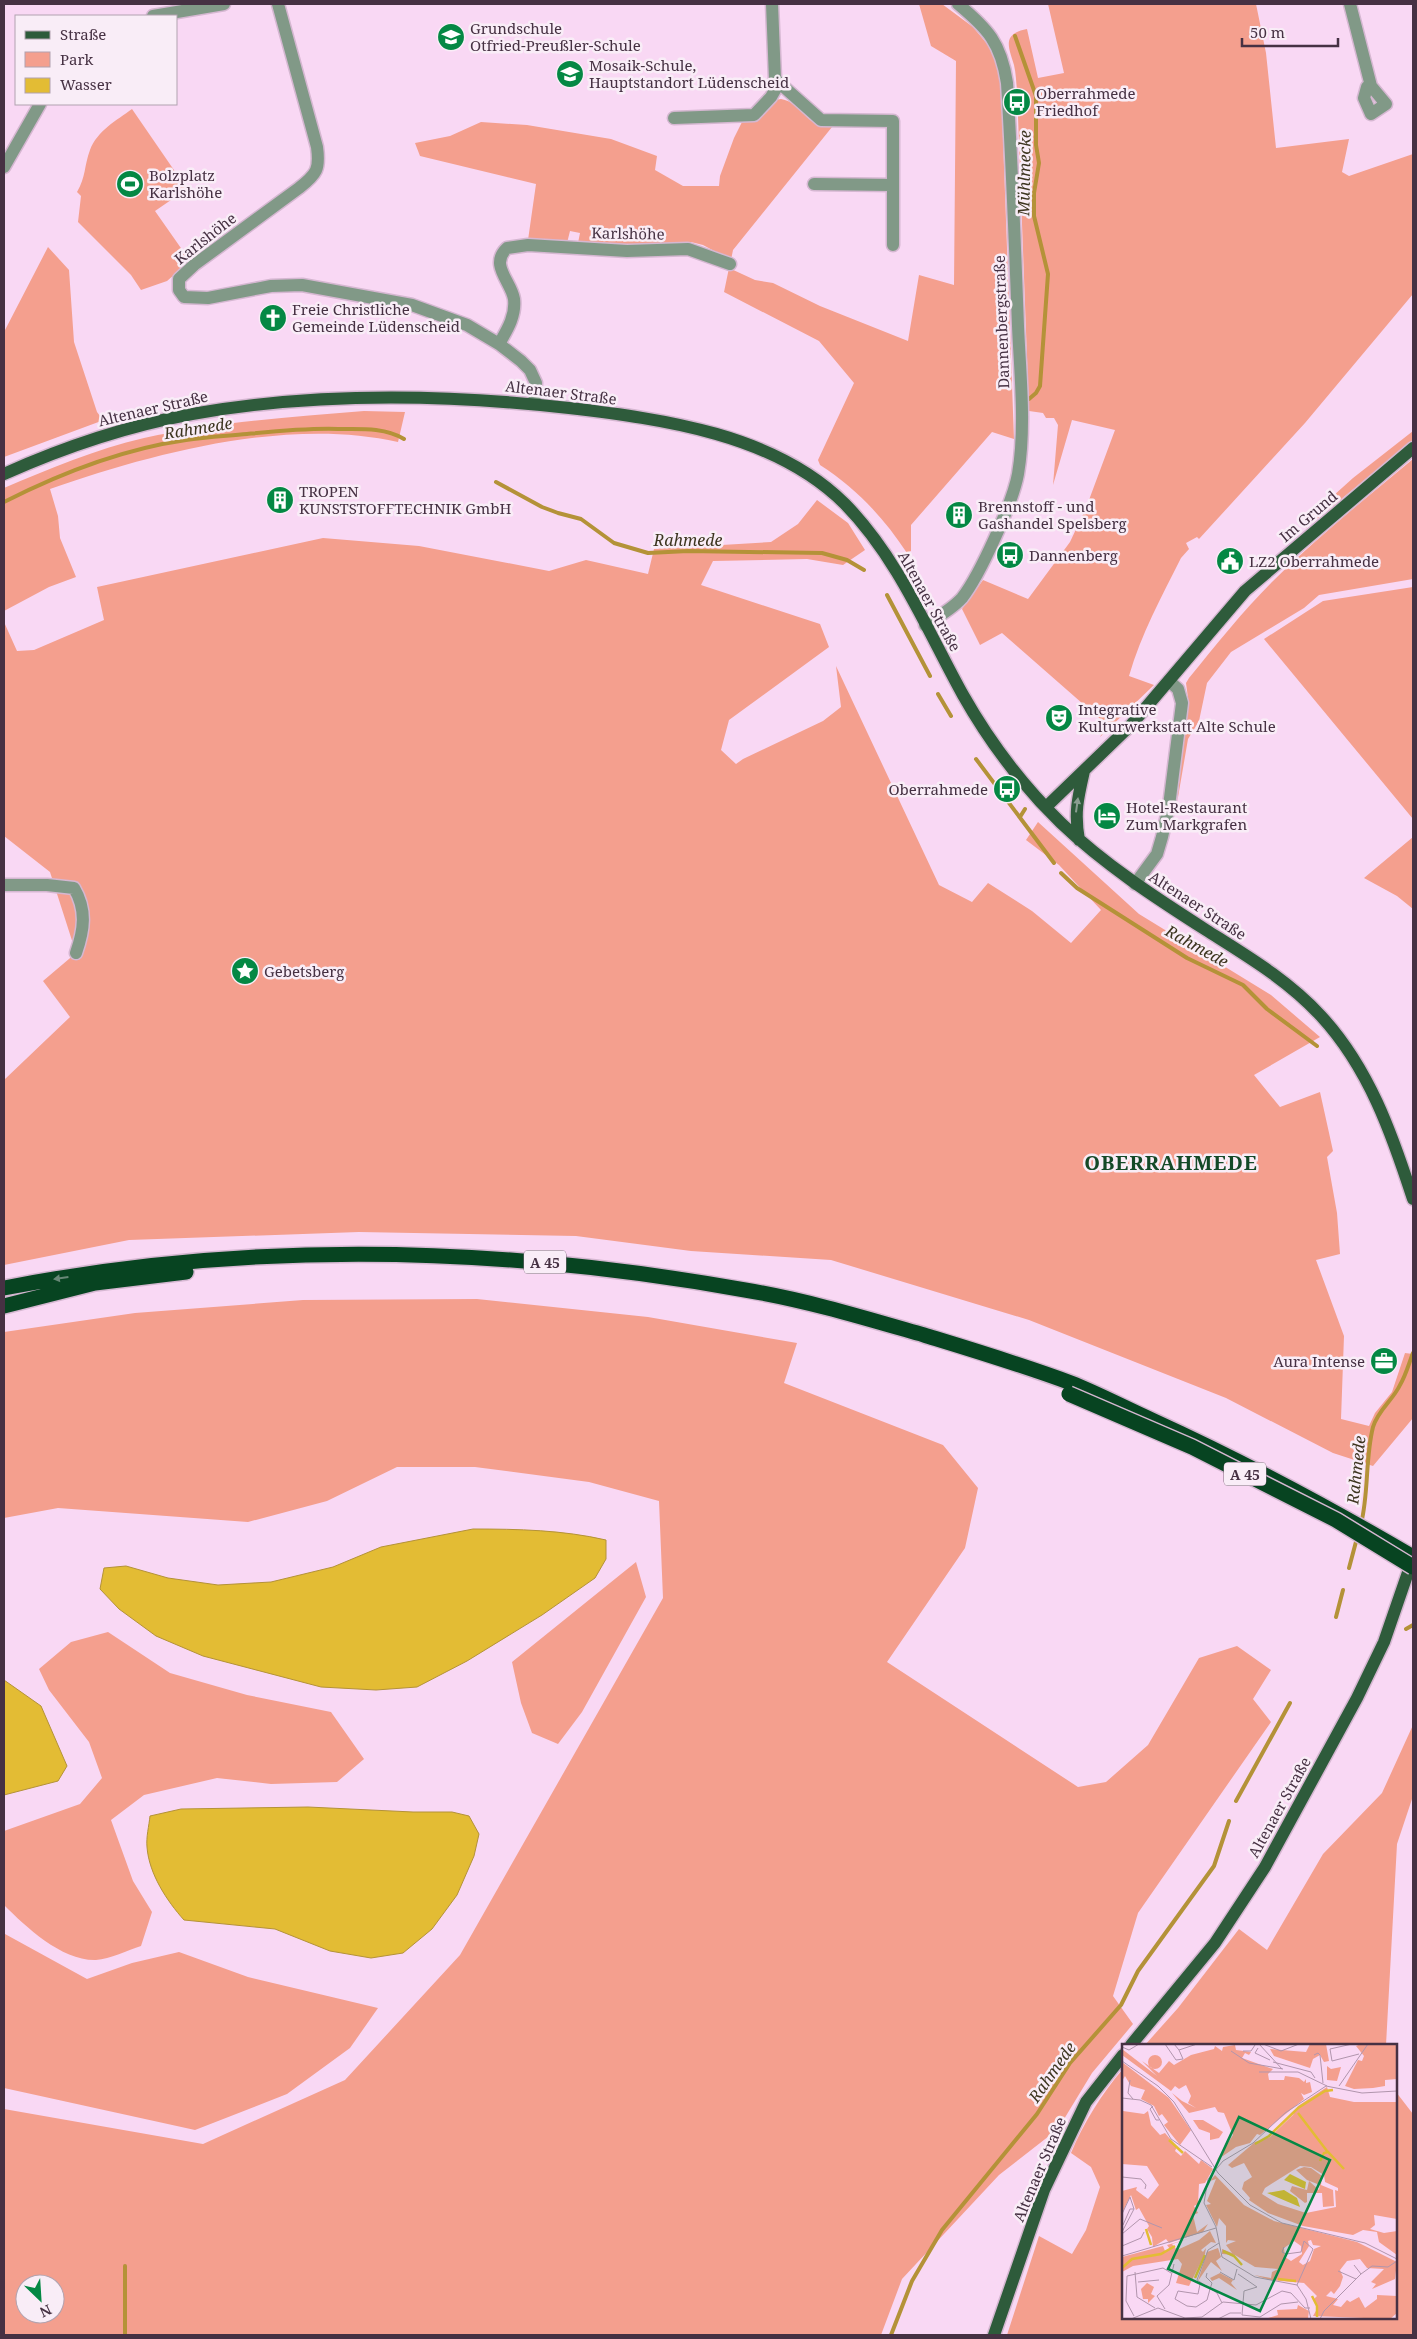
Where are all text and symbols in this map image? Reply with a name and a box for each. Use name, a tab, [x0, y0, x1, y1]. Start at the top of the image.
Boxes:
legend	[15, 15, 178, 105]
scale bar	[1242, 15, 1338, 47]
place label: Grundschule Otfried-Preußler-Schule	[470, 18, 641, 55]
school or university icon: Grundschule Otfried-Preußler-Schule	[436, 22, 466, 52]
text: 50 m	[1250, 22, 1285, 42]
text: Straße	[60, 24, 106, 44]
text: Park	[60, 49, 94, 69]
place label: Mosaik-Schule, Hauptstandort Lüdenscheid	[589, 55, 789, 92]
school or university icon: Mosaik-Schule, Hauptstandort Lüdenscheid	[555, 59, 585, 89]
text: Wasser	[60, 74, 112, 94]
place label: Oberrahmede Friedhof	[1036, 83, 1136, 120]
bus stop icon: Oberrahmede Friedhof	[1002, 87, 1032, 117]
water label: Mühlmecke	[1012, 130, 1036, 217]
place label: Bolzplatz Karlshöhe	[149, 165, 222, 202]
sports icon: Bolzplatz Karlshöhe	[115, 169, 145, 199]
street label: Karlshöhe	[170, 208, 240, 268]
street label: Karlshöhe	[591, 222, 665, 244]
street label: Dannenbergstraße	[989, 255, 1013, 389]
place label: Freie Christliche Gemeinde Lüdenscheid	[292, 299, 460, 336]
church icon: Freie Christliche Gemeinde Lüdenscheid	[258, 303, 288, 333]
street label: Altenaer Straße	[504, 375, 618, 409]
street label: Altenaer Straße	[96, 386, 210, 430]
water label: Rahmede	[161, 412, 234, 444]
place label: TROPEN KUNSTSTOFFTECHNIK GmbH	[299, 481, 511, 518]
building icon: TROPEN KUNSTSTOFFTECHNIK GmbH	[265, 485, 295, 515]
street label: Im Grund	[1275, 486, 1341, 546]
place label: Brennstoff - und Gashandel Spelsberg	[978, 496, 1127, 533]
building icon: Brennstoff - und Gashandel Spelsberg	[944, 500, 974, 530]
water label: Rahmede	[653, 529, 723, 551]
bus stop icon: Dannenberg	[995, 540, 1025, 570]
place label: Dannenberg	[1029, 545, 1118, 565]
public building icon: LZ2 Oberrahmede	[1215, 546, 1245, 576]
street label: Altenaer Straße	[894, 547, 966, 655]
place label: LZ2 Oberrahmede	[1249, 551, 1379, 571]
place label: Integrative Kulturwerkstatt Alte Schule	[1078, 699, 1276, 736]
theatre icon: Integrative Kulturwerkstatt Alte Schule	[1044, 703, 1074, 733]
bus stop icon: Oberrahmede	[992, 774, 1022, 804]
place label: Oberrahmede	[888, 779, 988, 799]
one-way arrow	[1073, 797, 1081, 813]
place label: Hotel-Restaurant Zum Markgrafen	[1126, 797, 1247, 834]
hotel icon: Hotel-Restaurant Zum Markgrafen	[1092, 801, 1122, 831]
street label: Altenaer Straße	[1146, 866, 1250, 944]
water label: Rahmede	[1161, 919, 1233, 972]
place icon: Gebetsberg	[230, 956, 260, 986]
place label: Gebetsberg	[264, 961, 344, 981]
district label: OBERRAHMEDE	[1084, 1149, 1258, 1176]
road number: A 45	[524, 1250, 566, 1274]
one-way arrow	[53, 1274, 69, 1282]
office icon: Aura Intense	[1369, 1346, 1399, 1376]
place label: Aura Intense	[1273, 1351, 1365, 1371]
water label: Rahmede	[1341, 1435, 1371, 1506]
road number: A 45	[1224, 1462, 1266, 1486]
street label: Altenaer Straße	[1243, 1753, 1315, 1861]
water label: Rahmede	[1023, 2037, 1081, 2107]
inset map	[1122, 2044, 1397, 2319]
street label: Altenaer Straße	[1008, 2114, 1070, 2224]
north arrow	[15, 2274, 65, 2324]
text: N	[37, 2300, 55, 2322]

